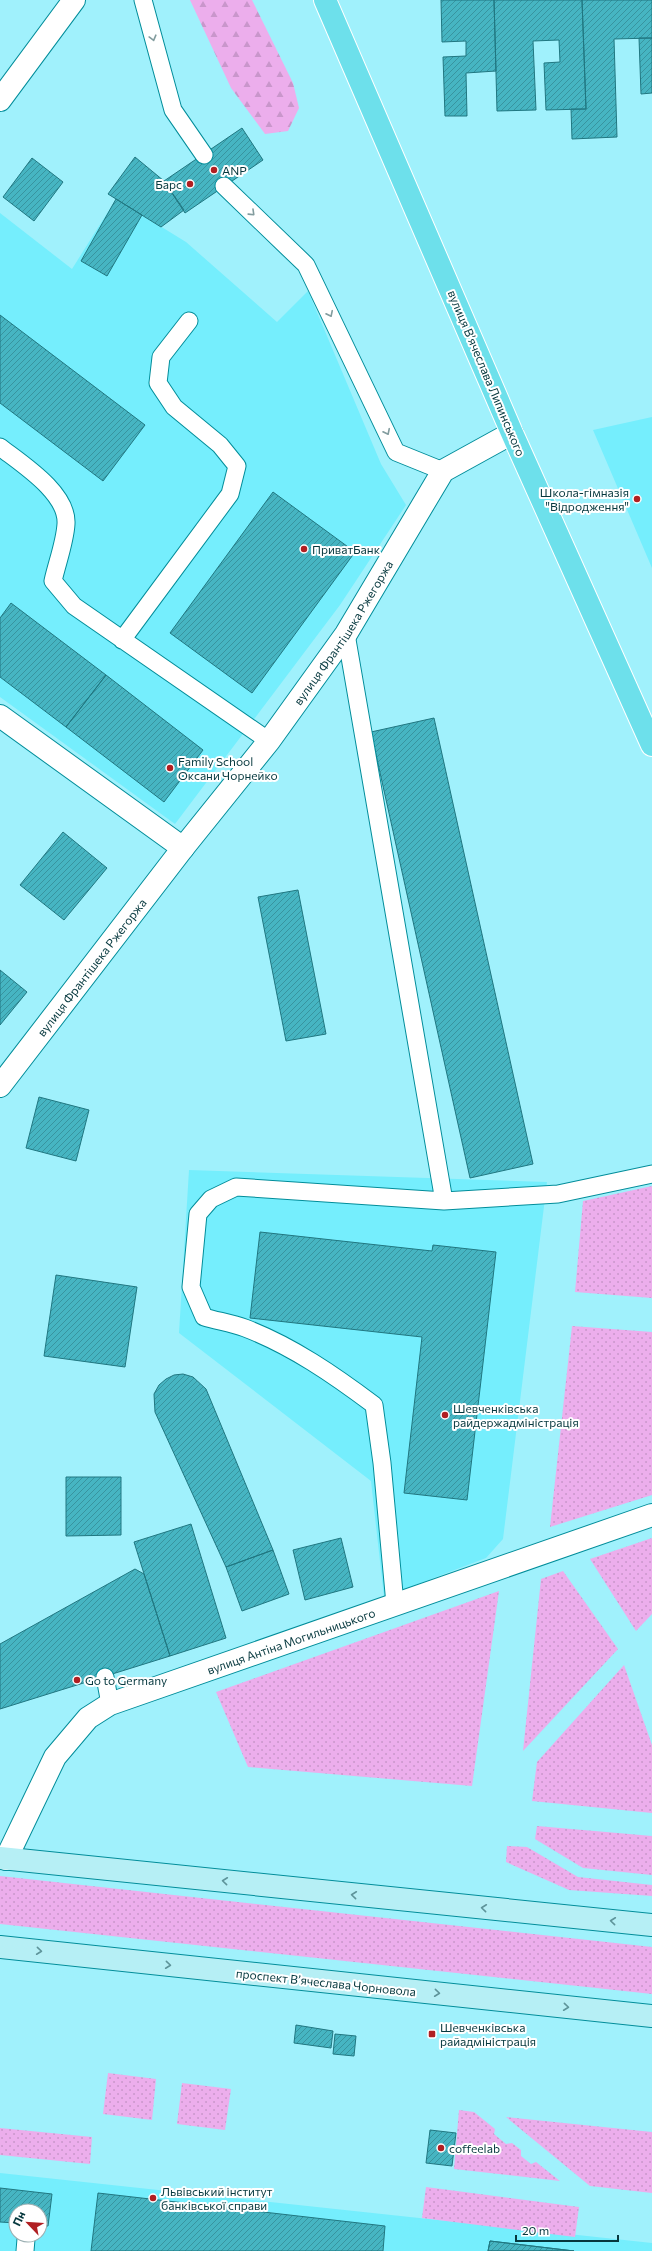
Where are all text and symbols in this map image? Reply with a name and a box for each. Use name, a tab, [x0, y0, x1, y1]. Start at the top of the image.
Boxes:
one-way arrow	[148, 34, 157, 41]
place label: ANP	[222, 163, 247, 177]
marker: ANP	[209, 165, 219, 175]
place label: Барс	[155, 177, 182, 191]
marker: Барс	[185, 179, 195, 189]
one-way arrow	[247, 208, 255, 216]
street label: вулиця Вʼячеслава Липинського	[446, 288, 528, 458]
one-way arrow	[325, 310, 333, 318]
one-way arrow	[382, 427, 389, 435]
place label: Школа-гімназія "Відродження"	[540, 485, 629, 513]
marker: Школа-гімназія "Відродження"	[632, 494, 642, 504]
place label: ПриватБанк	[312, 542, 381, 556]
marker: ПриватБанк	[299, 544, 309, 554]
street label: вулиця Франтішека Ржегоржа	[290, 558, 395, 707]
place label: Family School Оксани Чорнейко	[178, 754, 278, 782]
marker: Family School Оксани Чорнейко	[165, 763, 175, 773]
street label: вулиця Франтішека Ржегоржа	[34, 895, 149, 1039]
place label: Шевченківська райдержадміністрація	[453, 1401, 579, 1429]
marker: Шевченківська райдержадміністрація	[440, 1410, 450, 1420]
street label: вулиця Антіна Могильницького	[205, 1605, 377, 1677]
place label: Go to Germany	[85, 1673, 167, 1687]
marker: Go to Germany	[72, 1675, 82, 1685]
one-way arrow	[222, 1877, 228, 1886]
one-way arrow	[351, 1891, 358, 1900]
one-way arrow	[481, 1904, 487, 1913]
one-way arrow	[610, 1917, 616, 1926]
one-way arrow	[36, 1947, 42, 1956]
one-way arrow	[165, 1960, 171, 1969]
street label: проспект Вʼячеслава Чорновола	[235, 1966, 417, 1998]
one-way arrow	[434, 1989, 440, 1998]
one-way arrow	[563, 2002, 569, 2011]
place label: Шевченківська райадміністрація	[440, 2020, 536, 2048]
marker: Шевченківська райадміністрація	[427, 2029, 437, 2039]
place label: coffeelab	[449, 2141, 500, 2155]
marker: coffeelab	[436, 2143, 446, 2153]
place label: Львівський інститут банківської справи	[161, 2184, 273, 2212]
marker: Львівський інститут банківської справи	[148, 2193, 158, 2203]
north arrow	[8, 2203, 48, 2243]
text: Пн	[10, 2209, 27, 2228]
scale bar	[516, 2217, 618, 2243]
text: 20 m	[522, 2223, 549, 2237]

